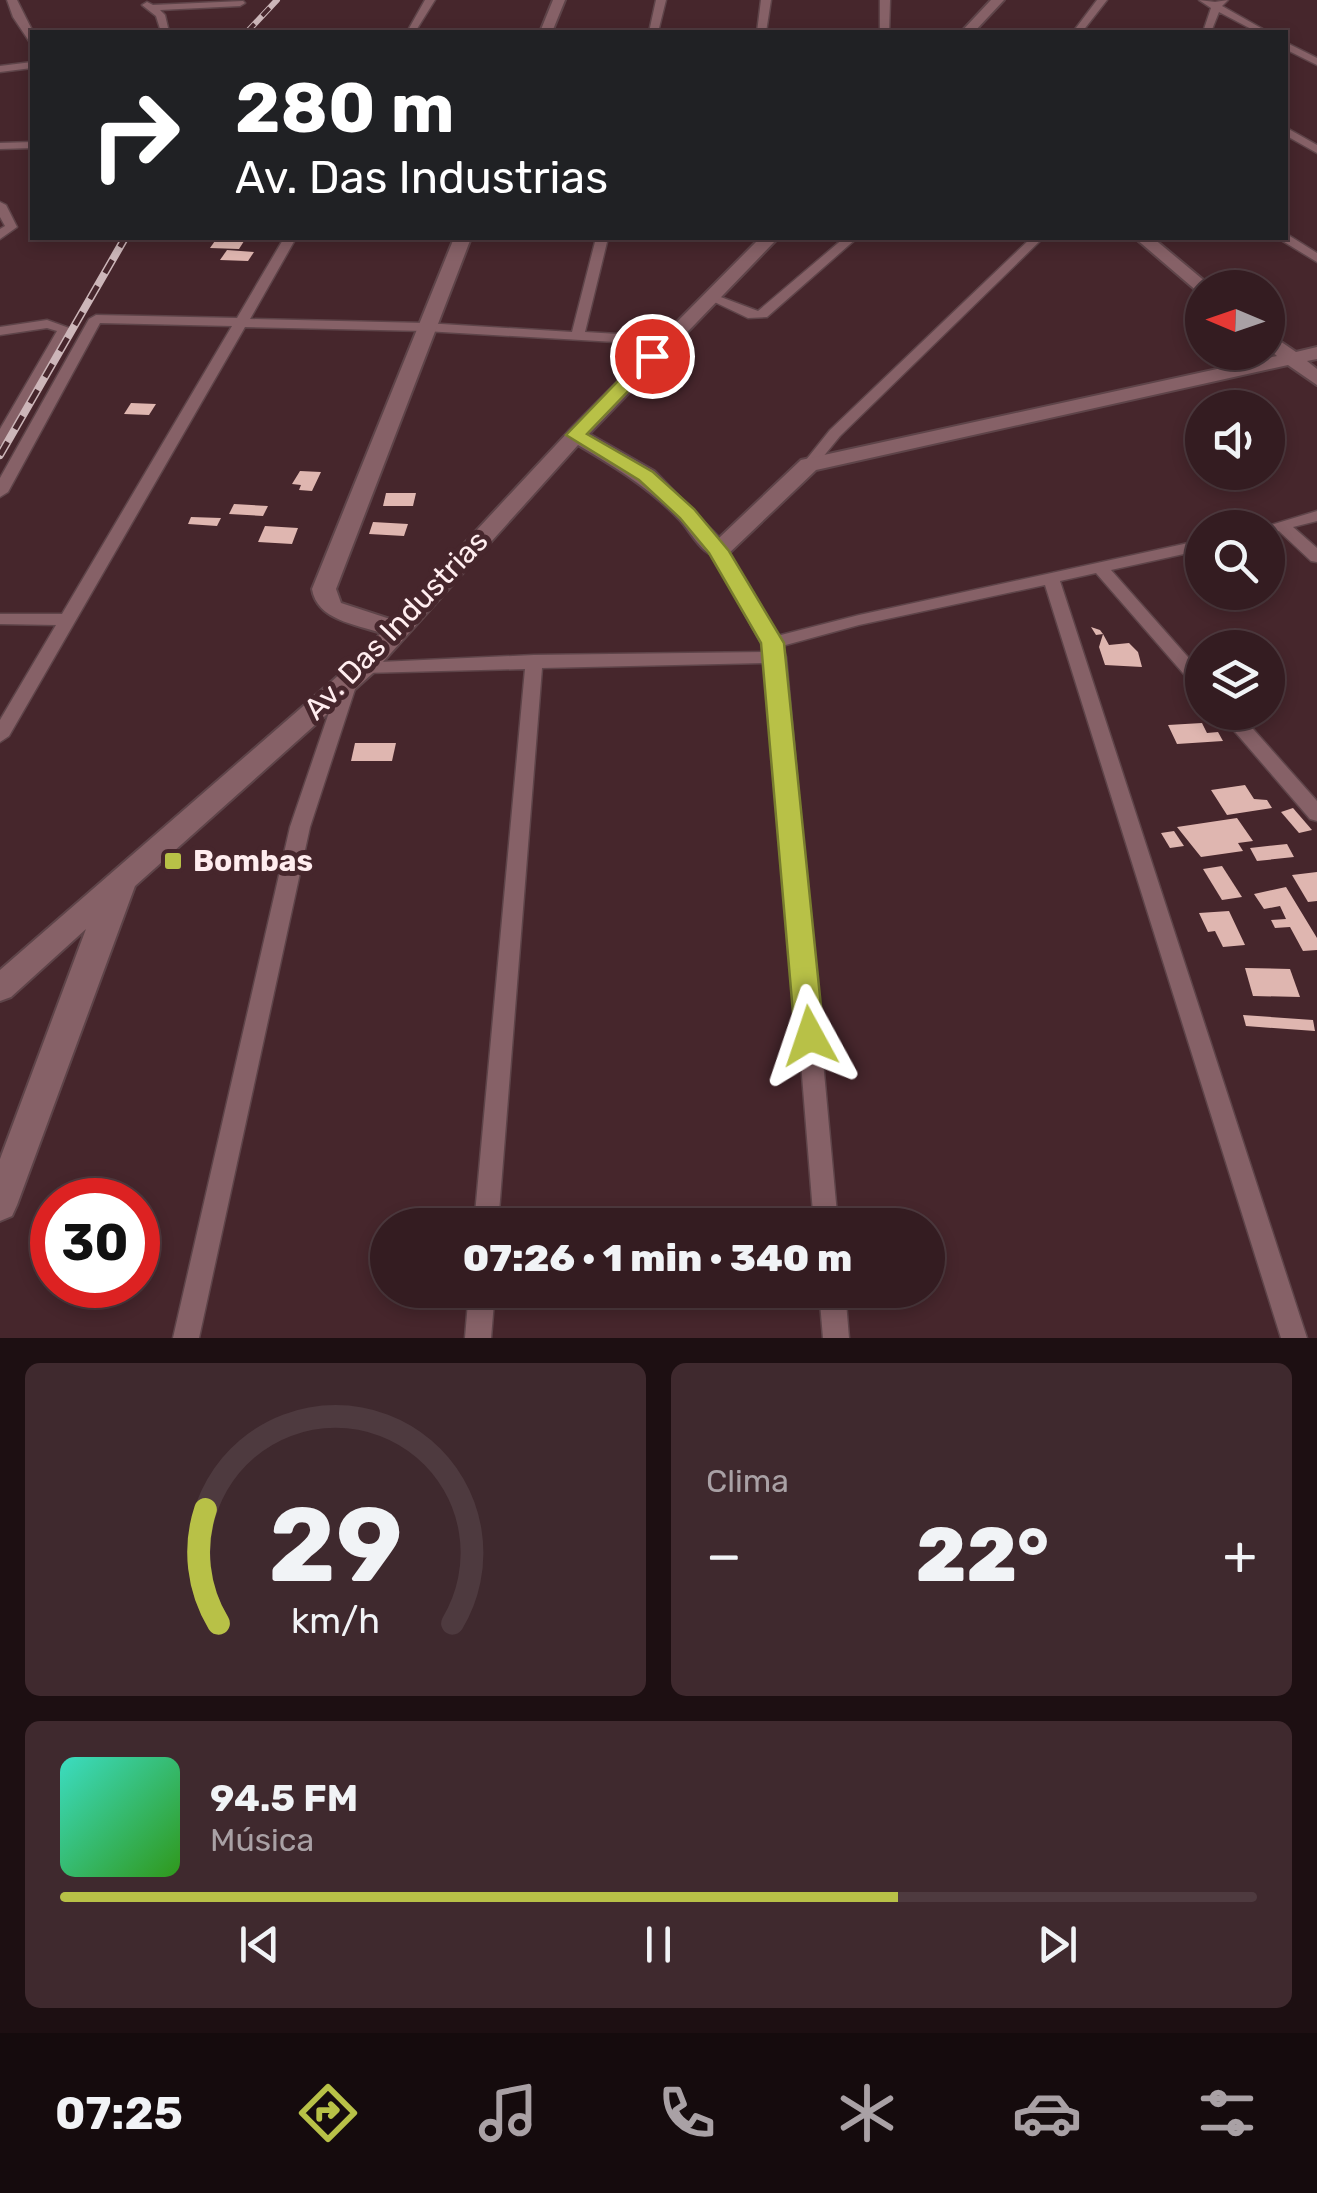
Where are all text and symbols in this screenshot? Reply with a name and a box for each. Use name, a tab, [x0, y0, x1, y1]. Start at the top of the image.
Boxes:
text: 280 m	[235, 67, 455, 150]
icon: right	[70, 70, 200, 200]
text: Av. Das Industrias	[235, 151, 608, 204]
north arrow	[1185, 270, 1285, 370]
map controls	[1185, 270, 1285, 730]
pin	[610, 314, 695, 399]
icon: arrive	[625, 329, 680, 384]
button: sound	[1185, 390, 1285, 490]
button: search	[1185, 510, 1285, 610]
street label: Av. Das Industrias	[297, 523, 495, 727]
button: layers	[1185, 630, 1285, 730]
place label: Bombas	[193, 843, 313, 879]
marker: Bombas	[162, 850, 184, 872]
position arrow	[758, 984, 862, 1088]
speed limit sign: 30	[30, 1178, 160, 1308]
text: 07:26 · 1 min · 340 m	[463, 1235, 852, 1281]
text: Clima	[706, 1462, 789, 1500]
text: 29	[268, 1484, 403, 1607]
text: 22°	[916, 1511, 1049, 1600]
text: −	[706, 1523, 742, 1588]
text: +	[1223, 1523, 1257, 1588]
text: km/h	[291, 1600, 380, 1642]
text: 94.5 FM	[210, 1775, 358, 1821]
text: Música	[210, 1821, 314, 1859]
icon: previous	[232, 1917, 287, 1972]
icon: pause	[631, 1917, 686, 1972]
icon: next	[1030, 1917, 1085, 1972]
icon: directions	[293, 2078, 363, 2148]
icon: music	[473, 2078, 543, 2148]
icon: phone	[652, 2078, 722, 2148]
icon: climate	[832, 2078, 902, 2148]
icon: car	[1012, 2078, 1082, 2148]
icon: filters	[1192, 2078, 1262, 2148]
text: 07:25	[55, 2087, 183, 2140]

